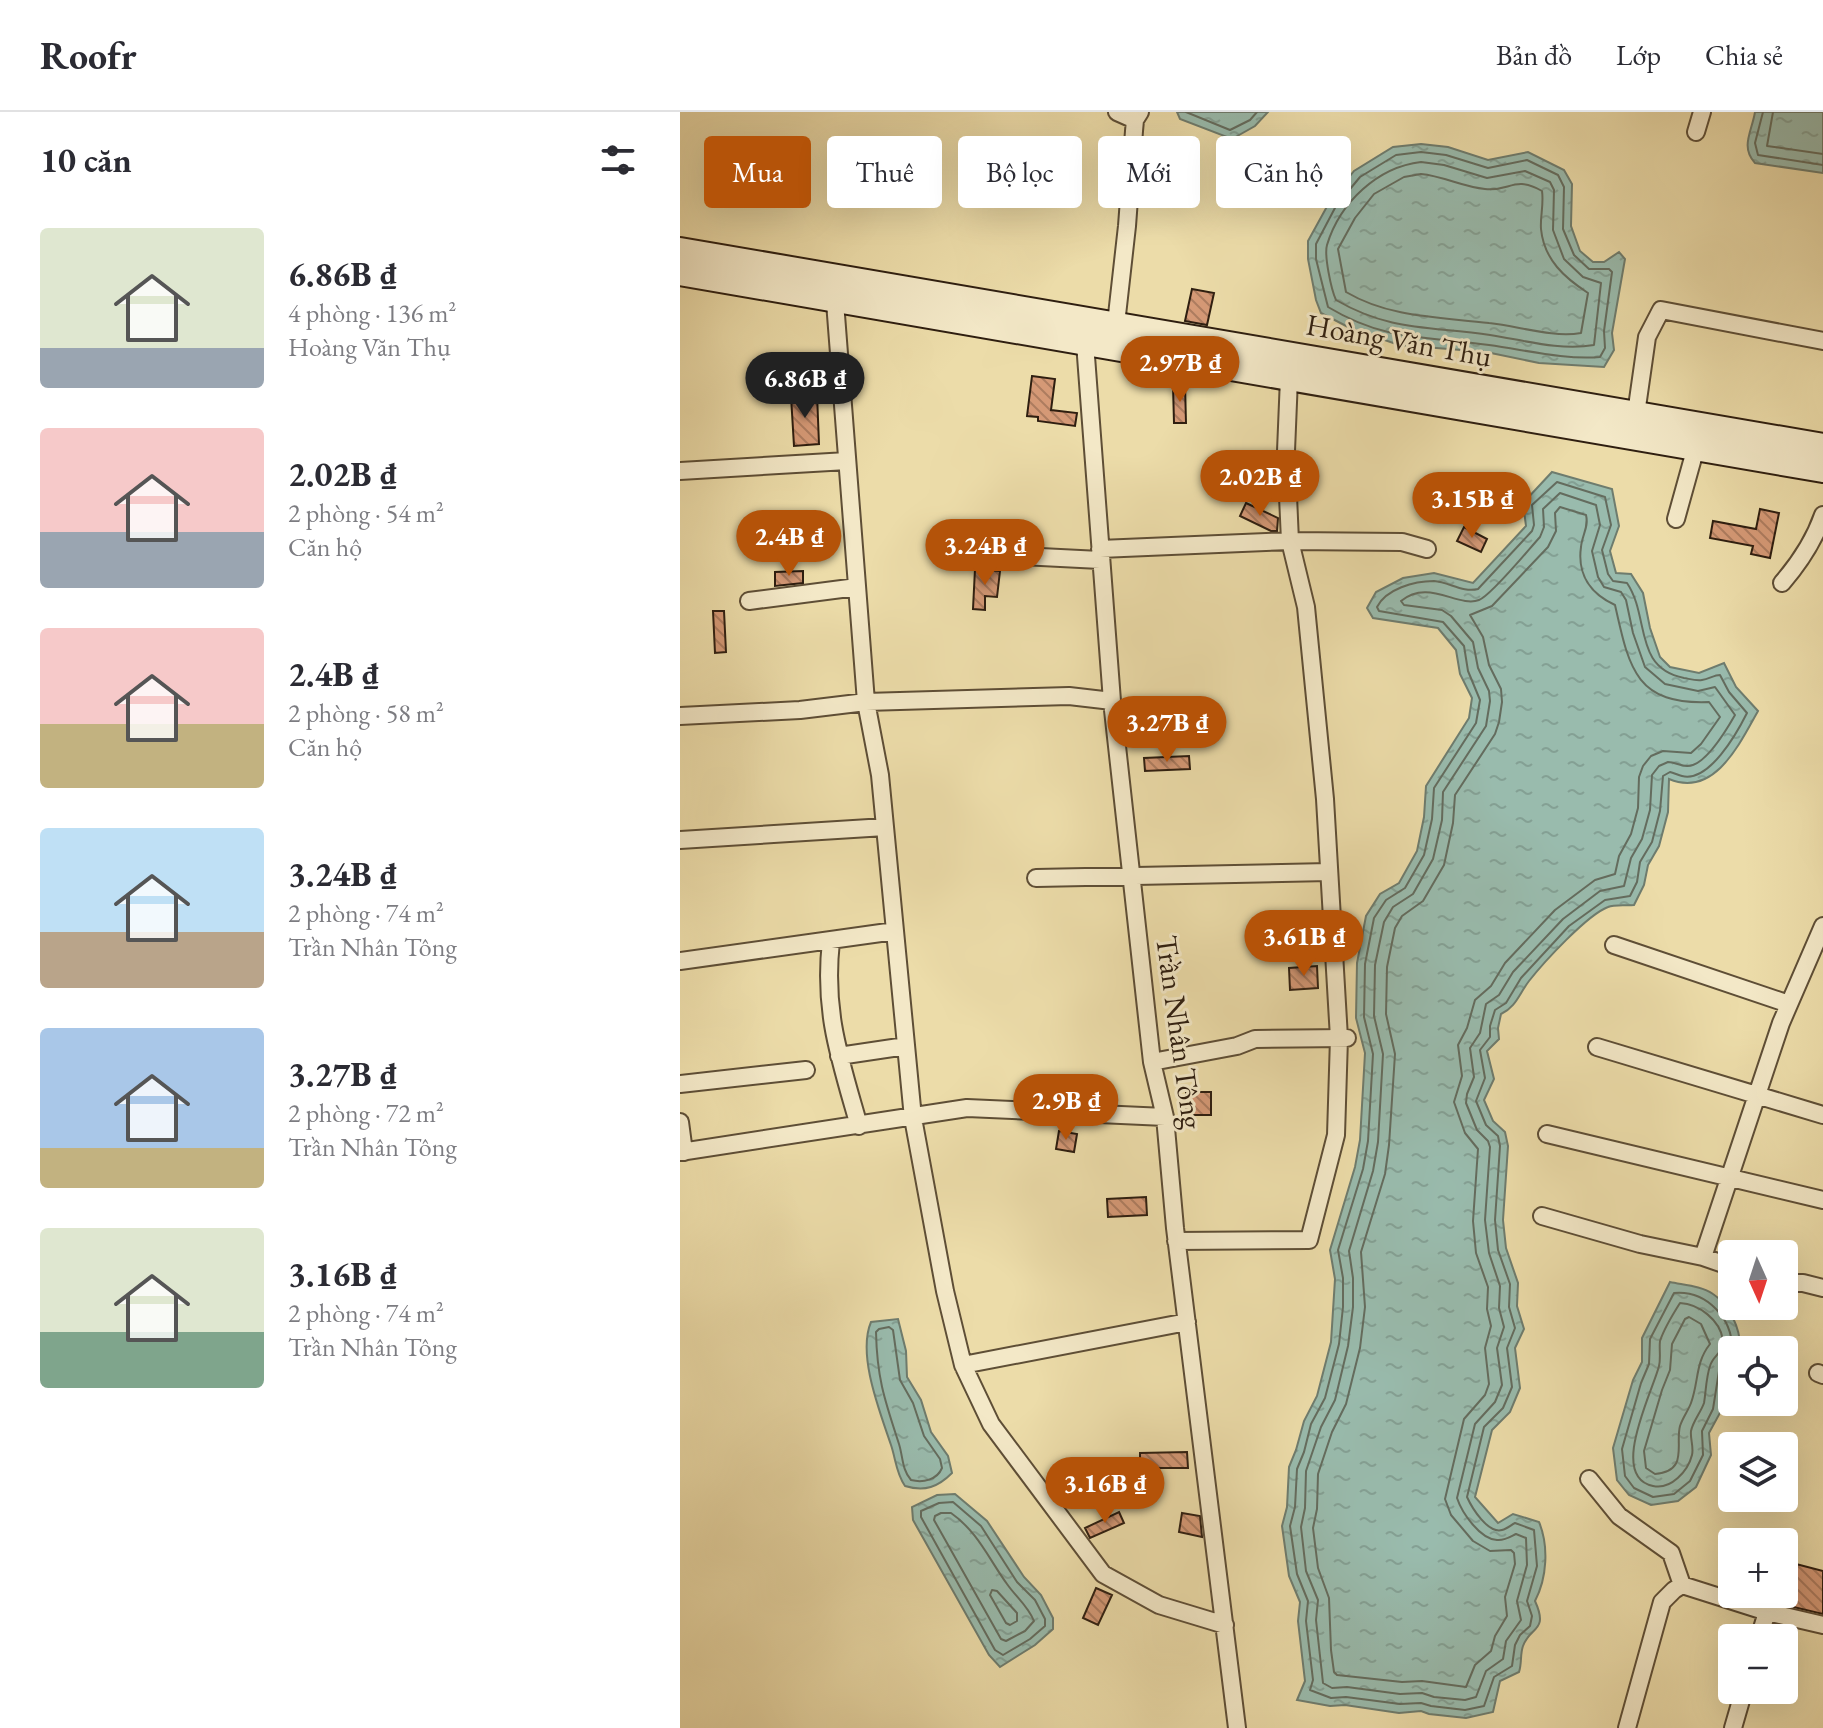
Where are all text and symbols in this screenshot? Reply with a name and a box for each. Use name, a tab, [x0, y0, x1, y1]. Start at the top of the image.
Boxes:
text: Roofr	[40, 31, 137, 80]
text: Bản đồ	[1496, 37, 1572, 73]
text: Lớp	[1616, 37, 1661, 73]
text: Chia sẻ	[1705, 37, 1783, 73]
chip: Mua	[704, 136, 811, 208]
chip: Thuê	[827, 136, 942, 208]
chip: Bộ lọc	[958, 136, 1082, 208]
chip: Mới	[1098, 136, 1200, 208]
chip: Căn hộ	[1216, 136, 1351, 208]
text: 10 căn	[40, 138, 132, 182]
icon: filters	[596, 138, 640, 182]
text: 6.86B ₫	[288, 252, 397, 296]
icon: home	[104, 260, 200, 356]
text: 4 phòng · 136 m²	[288, 296, 456, 330]
street label: Hoàng Văn Thụ	[1303, 304, 1495, 376]
text: Hoàng Văn Thụ	[288, 330, 451, 364]
pin: 2.97B ₫	[1106, 336, 1254, 404]
text: 2.97B ₫	[1138, 345, 1222, 379]
pin: 6.86B ₫	[731, 352, 879, 420]
text: 6.86B ₫	[763, 361, 847, 395]
pin: 2.02B ₫	[1186, 450, 1334, 518]
text: 2.02B ₫	[288, 452, 397, 496]
text: 2.02B ₫	[1218, 459, 1302, 493]
icon: home	[104, 460, 200, 556]
pin: 3.15B ₫	[1398, 472, 1546, 540]
text: 3.15B ₫	[1430, 481, 1514, 515]
text: 2 phòng · 54 m²	[288, 496, 444, 530]
pin: 2.4B ₫	[724, 510, 854, 578]
text: 2.4B ₫	[754, 519, 824, 553]
pin: 3.24B ₫	[911, 519, 1059, 587]
text: 3.24B ₫	[943, 528, 1027, 562]
text: Căn hộ	[288, 530, 362, 564]
text: 2.4B ₫	[288, 652, 379, 696]
icon: home	[104, 660, 200, 756]
text: 2 phòng · 58 m²	[288, 696, 444, 730]
pin: 3.27B ₫	[1093, 696, 1241, 764]
text: 3.27B ₫	[1125, 705, 1209, 739]
text: Căn hộ	[288, 730, 362, 764]
text: 3.24B ₫	[288, 852, 397, 896]
icon: home	[104, 860, 200, 956]
text: 2 phòng · 74 m²	[288, 896, 444, 930]
pin: 3.61B ₫	[1230, 910, 1378, 978]
text: 3.61B ₫	[1262, 919, 1346, 953]
text: Trần Nhân Tông	[288, 930, 457, 964]
street label: Trần Nhân Tông	[1147, 933, 1213, 1132]
text: 3.27B ₫	[288, 1052, 397, 1096]
icon: home	[104, 1060, 200, 1156]
pin: 2.9B ₫	[1001, 1074, 1131, 1142]
text: 2.9B ₫	[1031, 1083, 1101, 1117]
text: 2 phòng · 72 m²	[288, 1096, 444, 1130]
text: Trần Nhân Tông	[288, 1130, 457, 1164]
north arrow	[1718, 1240, 1798, 1320]
map controls	[1718, 1240, 1798, 1704]
text: 3.16B ₫	[288, 1252, 397, 1296]
icon: home	[104, 1260, 200, 1356]
text: 2 phòng · 74 m²	[288, 1296, 444, 1330]
text: Trần Nhân Tông	[288, 1330, 457, 1364]
button: locate	[1718, 1336, 1798, 1416]
button: layers	[1718, 1432, 1798, 1512]
pin: 3.16B ₫	[1031, 1457, 1179, 1525]
text: 3.16B ₫	[1063, 1466, 1147, 1500]
button: +	[1718, 1528, 1798, 1608]
button: −	[1718, 1624, 1798, 1704]

